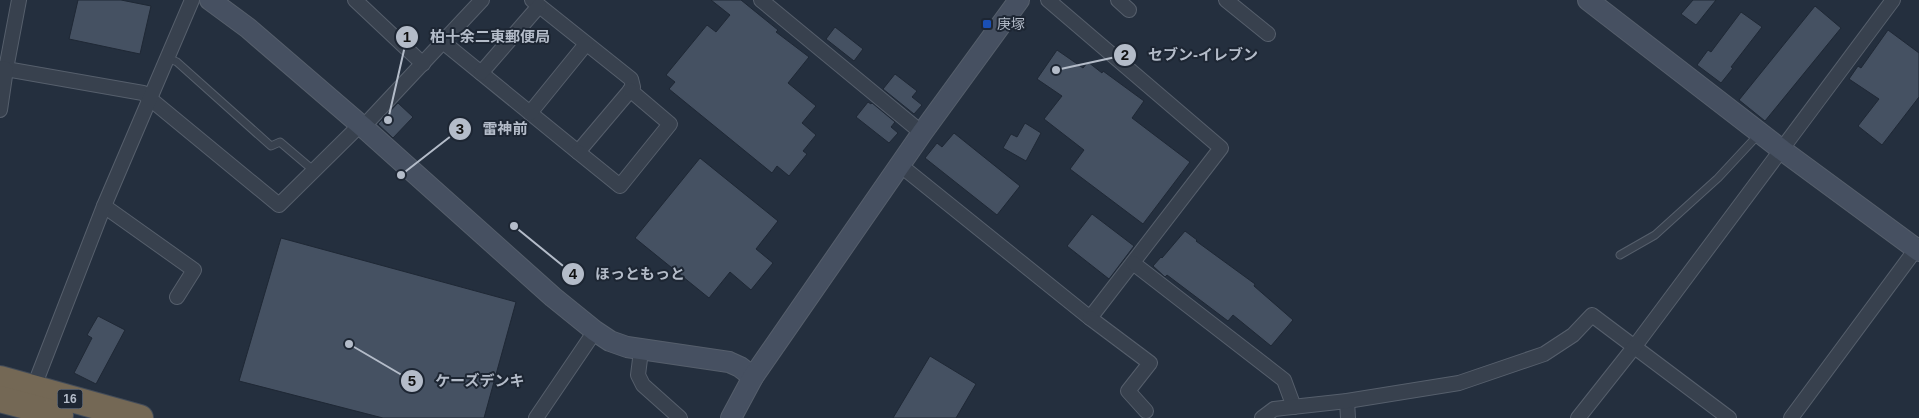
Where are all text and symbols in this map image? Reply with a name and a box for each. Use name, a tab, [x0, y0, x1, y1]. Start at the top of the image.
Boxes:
place label: 庚塚	[997, 16, 1025, 32]
marker: 庚塚	[981, 18, 993, 30]
callout: 柏十余二東郵便局	[395, 22, 560, 52]
text: 1	[403, 28, 411, 45]
text: 柏十余二東郵便局	[430, 28, 550, 45]
callout: セブン-イレブン	[1113, 40, 1268, 70]
text: 2	[1121, 46, 1129, 63]
text: セブン-イレブン	[1148, 46, 1258, 63]
callout: 雷神前	[447, 114, 537, 144]
text: 3	[456, 120, 464, 137]
text: 雷神前	[482, 120, 528, 137]
callout: ほっともっと	[560, 259, 695, 289]
text: 4	[569, 265, 578, 282]
text: ほっともっと	[595, 265, 685, 282]
callout: ケーズデンキ	[400, 366, 535, 396]
text: 5	[408, 372, 416, 389]
text: ケーズデンキ	[435, 372, 525, 389]
road number: 16	[58, 389, 82, 408]

